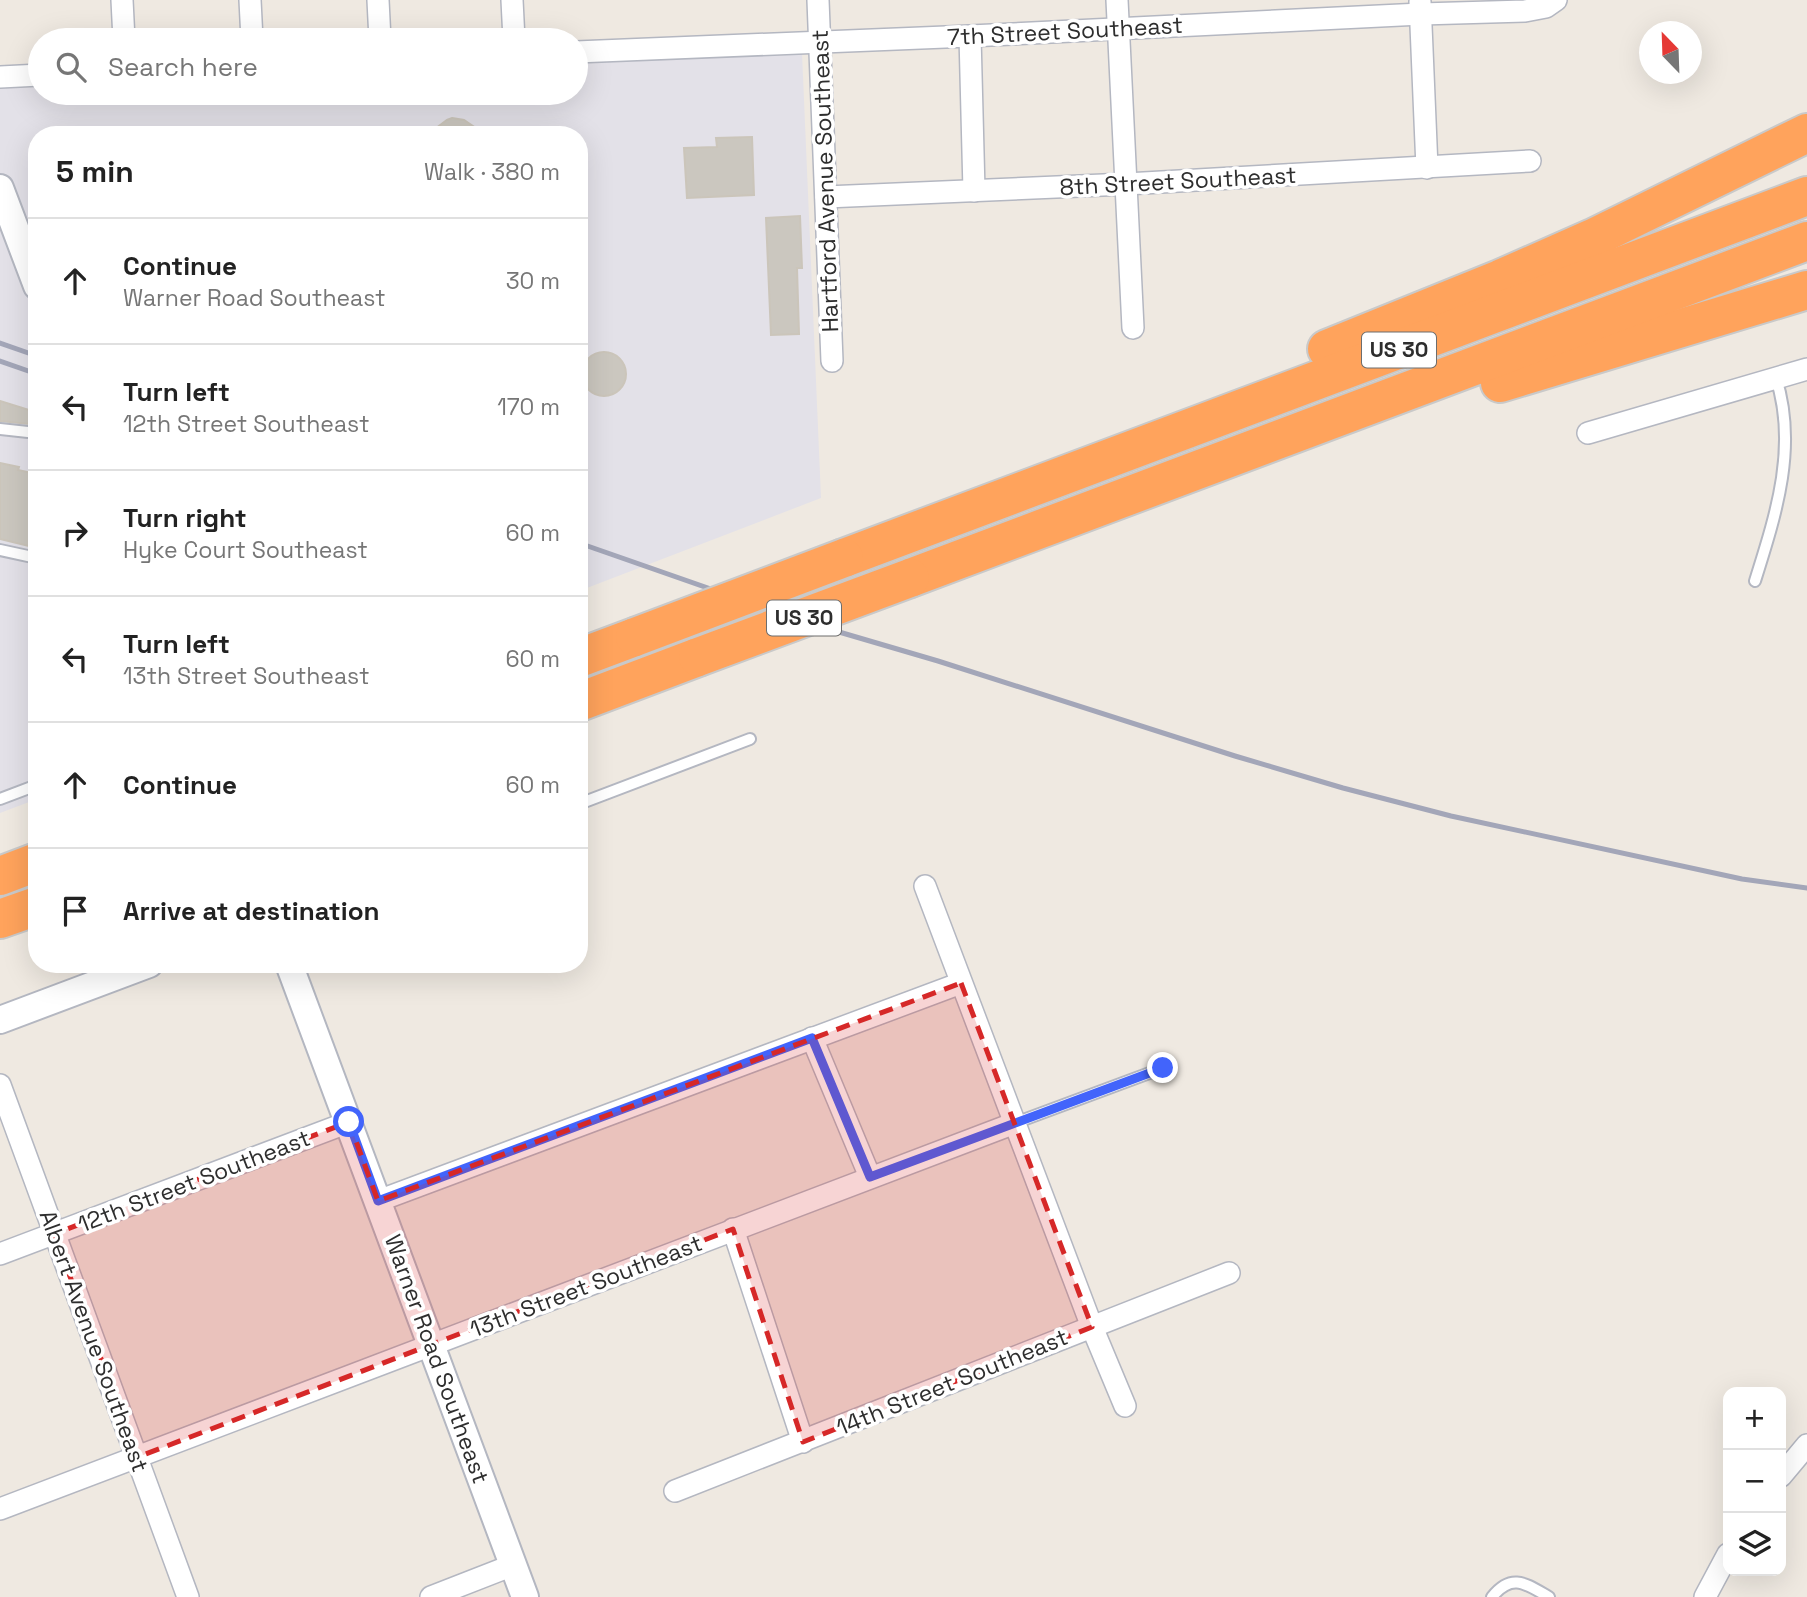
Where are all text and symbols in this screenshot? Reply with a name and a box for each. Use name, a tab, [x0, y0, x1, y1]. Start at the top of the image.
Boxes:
street label: 7th Street Southeast	[946, 10, 1184, 52]
north arrow	[1639, 21, 1702, 84]
search box	[28, 28, 588, 105]
street label: Hartford Avenue Southeast	[805, 29, 845, 333]
icon: search	[52, 48, 90, 86]
text: Search here	[108, 50, 258, 84]
text: 5 min	[56, 152, 134, 191]
text: Walk · 380 m	[424, 157, 560, 187]
street label: 8th Street Southeast	[1059, 160, 1297, 202]
text: Continue	[123, 249, 237, 283]
icon: ahead	[56, 262, 94, 300]
text: 30 m	[506, 266, 560, 296]
text: Warner Road Southeast	[123, 283, 386, 313]
road number: US 30	[1362, 332, 1436, 368]
text: Turn left	[123, 375, 230, 409]
icon: left	[56, 388, 94, 426]
text: 170 m	[497, 392, 560, 422]
text: 12th Street Southeast	[123, 409, 370, 439]
text: Turn right	[123, 501, 247, 535]
icon: right	[56, 514, 94, 552]
text: 60 m	[505, 518, 560, 548]
text: Hyke Court Southeast	[123, 535, 368, 565]
road number: US 30	[767, 600, 841, 636]
text: Turn left	[123, 627, 230, 661]
icon: left	[56, 640, 94, 678]
text: 60 m	[505, 644, 560, 674]
text: 13th Street Southeast	[123, 661, 370, 691]
icon: ahead	[56, 766, 94, 804]
text: Continue	[123, 768, 237, 802]
text: 60 m	[505, 770, 560, 800]
icon: arrive	[56, 892, 94, 930]
text: Arrive at destination	[123, 894, 380, 928]
route end	[1147, 1052, 1178, 1083]
route start	[333, 1106, 364, 1137]
street label: 12th Street Southeast	[74, 1123, 314, 1239]
street label: Albert Avenue Southeast	[33, 1206, 155, 1476]
street label: 13th Street Southeast	[466, 1228, 706, 1344]
street label: Warner Road Southeast	[378, 1230, 496, 1488]
street label: 14th Street Southeast	[832, 1322, 1072, 1442]
map controls	[1723, 1387, 1786, 1576]
button: +	[1723, 1387, 1786, 1450]
button: −	[1723, 1450, 1786, 1513]
button: layers	[1723, 1513, 1786, 1576]

